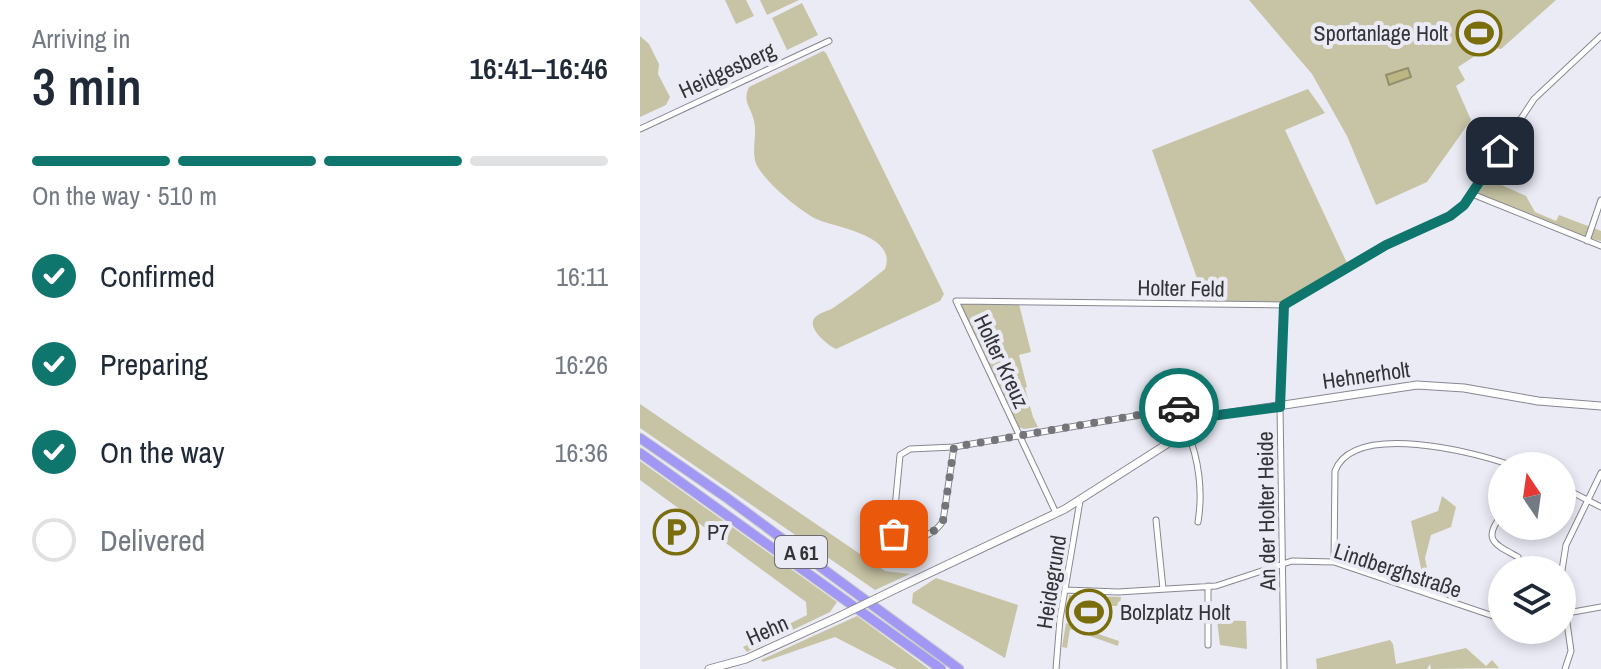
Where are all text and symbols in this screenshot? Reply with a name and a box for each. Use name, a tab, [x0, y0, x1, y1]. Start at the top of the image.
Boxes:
sports icon: Sportanlage Holt	[1455, 9, 1503, 57]
place label: Sportanlage Holt	[1314, 18, 1448, 48]
text: Arriving in	[32, 21, 130, 56]
street label: Heidgesberg	[674, 35, 780, 105]
text: 16:41–16:46	[469, 48, 608, 88]
text: 3 min	[32, 51, 142, 121]
pin	[1466, 117, 1534, 185]
icon: home	[1478, 129, 1522, 173]
text: On the way · 510 m	[32, 178, 217, 213]
icon: check	[32, 254, 76, 298]
text: Confirmed	[100, 256, 215, 296]
text: 16:11	[556, 259, 608, 294]
street label: Holter Feld	[1137, 272, 1225, 304]
street label: Holter Kreuz	[967, 309, 1037, 413]
icon: check	[32, 342, 76, 386]
text: Preparing	[100, 344, 208, 384]
text: 16:26	[555, 347, 608, 382]
street label: Hehnerholt	[1320, 354, 1412, 396]
courier	[1139, 368, 1219, 448]
icon: car	[1157, 386, 1201, 430]
icon: check	[32, 430, 76, 474]
street label: An der Holter Heide	[1250, 431, 1282, 592]
text: On the way	[100, 432, 224, 472]
text: 16:36	[555, 435, 608, 470]
north arrow	[1488, 452, 1576, 540]
map controls	[1488, 452, 1576, 644]
pin	[860, 500, 928, 568]
parking icon: P7	[652, 508, 700, 556]
icon: bag	[872, 512, 916, 556]
place label: P7	[707, 517, 729, 547]
text: Delivered	[100, 520, 205, 560]
street label: Heidegrund	[1029, 533, 1073, 631]
street label: Lindberghstraße	[1330, 535, 1466, 605]
road number: A 61	[775, 536, 827, 568]
button: layers	[1488, 556, 1576, 644]
sports icon: Bolzplatz Holt	[1065, 588, 1113, 636]
place label: Bolzplatz Holt	[1120, 597, 1230, 627]
street label: Hehn	[741, 608, 793, 652]

